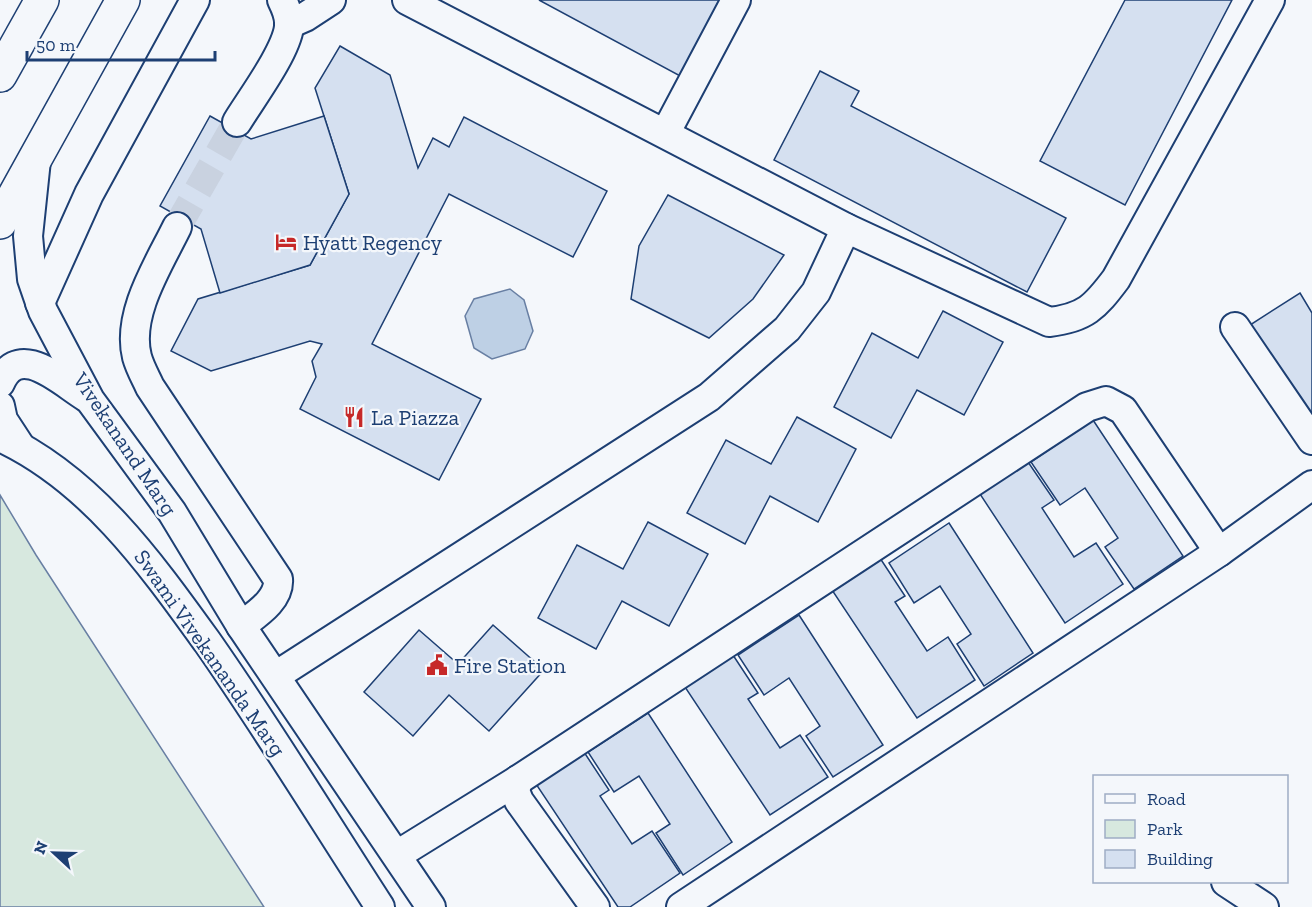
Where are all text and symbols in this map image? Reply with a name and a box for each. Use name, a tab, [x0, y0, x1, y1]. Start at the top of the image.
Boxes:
scale bar	[27, 24, 214, 62]
text: 50 m	[36, 34, 76, 56]
place label: Hyatt Regency	[303, 229, 443, 256]
hotel icon: Hyatt Regency	[274, 230, 298, 254]
street label: Vivekanand Marg	[67, 366, 183, 521]
place label: La Piazza	[371, 404, 459, 431]
restaurant icon: La Piazza	[342, 405, 366, 429]
street label: Swami Vivekananda Marg	[128, 544, 292, 762]
place label: Fire Station	[454, 652, 566, 679]
public building icon: Fire Station	[425, 653, 449, 677]
legend	[1093, 775, 1288, 883]
text: Road	[1147, 788, 1186, 810]
text: Park	[1147, 818, 1183, 840]
north arrow	[24, 823, 84, 883]
text: N	[29, 838, 52, 857]
text: Building	[1147, 848, 1213, 870]

